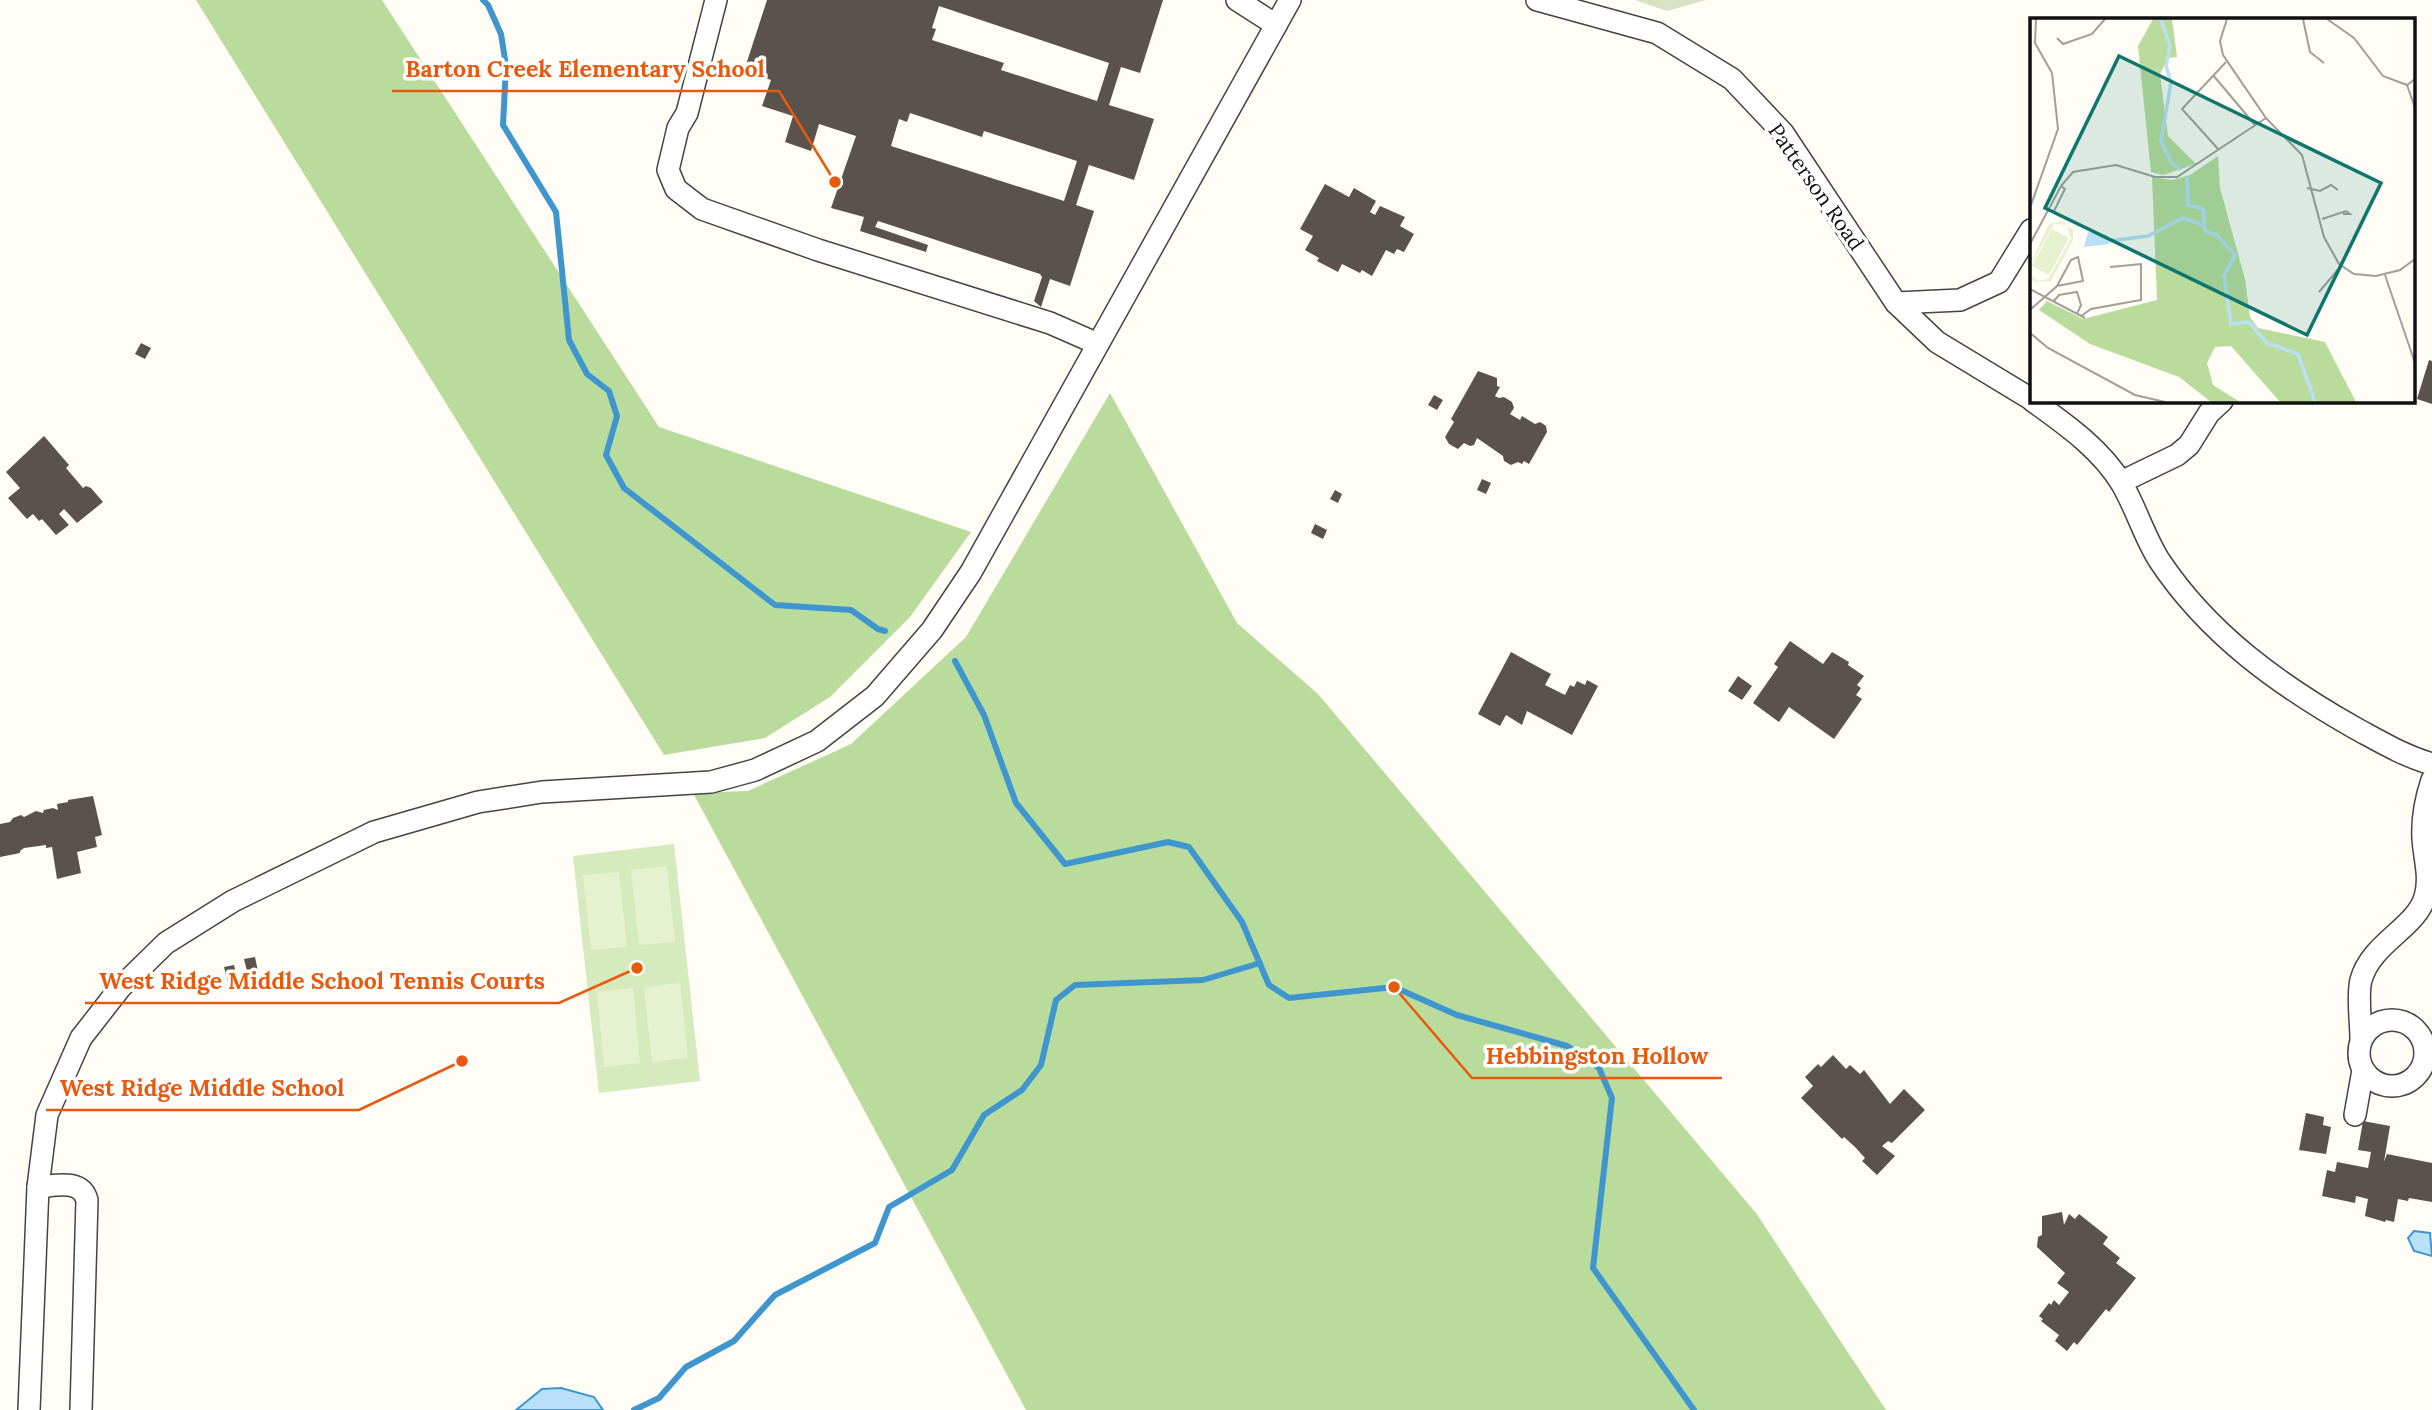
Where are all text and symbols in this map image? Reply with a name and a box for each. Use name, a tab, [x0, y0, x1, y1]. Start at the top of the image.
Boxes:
inset map	[2030, 18, 2414, 402]
callout: Barton Creek Elementary School	[392, 47, 779, 91]
text: Barton Creek Elementary School	[405, 54, 765, 83]
street label: Patterson Road	[1763, 118, 1870, 256]
callout: West Ridge Middle School Tennis Courts	[85, 959, 559, 1003]
text: West Ridge Middle School Tennis Courts	[99, 966, 545, 995]
callout: Hebbingston Hollow	[1472, 1034, 1722, 1078]
text: Hebbingston Hollow	[1486, 1041, 1709, 1070]
callout: West Ridge Middle School	[46, 1066, 359, 1110]
text: West Ridge Middle School	[60, 1073, 344, 1102]

